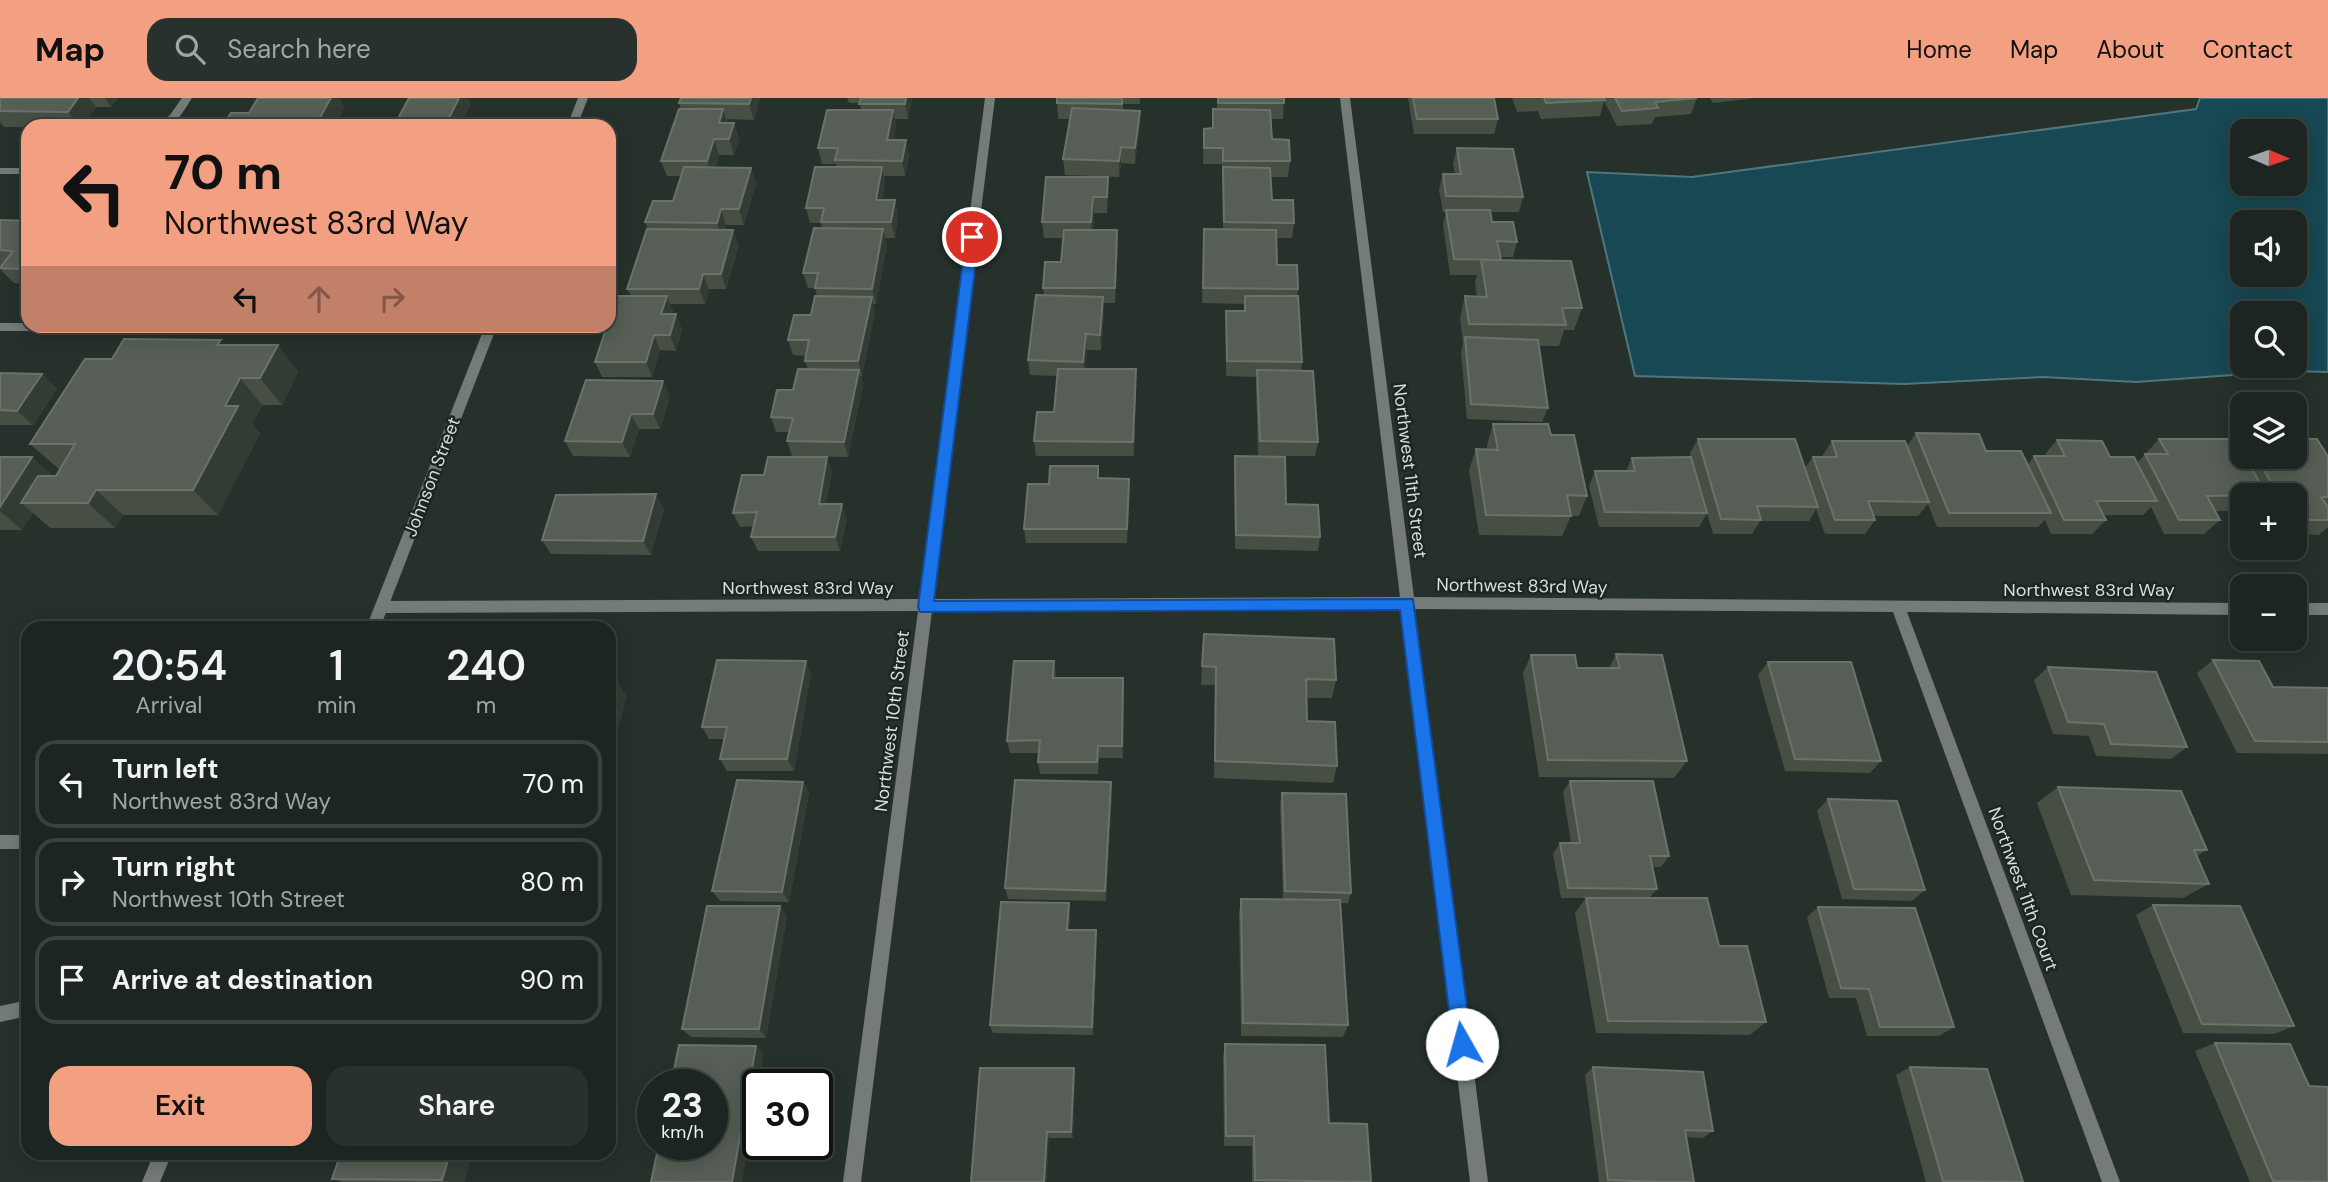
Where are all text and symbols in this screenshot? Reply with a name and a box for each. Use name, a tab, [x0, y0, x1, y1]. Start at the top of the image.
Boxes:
search box	[147, 18, 637, 81]
text: Map	[35, 28, 105, 71]
icon: search	[171, 30, 209, 68]
text: Search here	[227, 32, 371, 66]
text: Home	[1906, 34, 1972, 65]
text: Map	[2010, 34, 2058, 65]
text: About	[2096, 34, 2165, 65]
text: Contact	[2203, 34, 2293, 65]
north arrow	[2230, 119, 2306, 196]
map controls	[2230, 119, 2307, 651]
text: 70 m	[164, 140, 282, 204]
icon: left	[49, 147, 140, 238]
text: Northwest 83rd Way	[164, 202, 469, 244]
pin	[942, 207, 1002, 267]
button: sound	[2230, 210, 2307, 287]
icon: arrive	[953, 218, 991, 256]
icon: left	[227, 280, 265, 318]
icon: ahead	[300, 280, 338, 318]
icon: right	[373, 280, 411, 318]
button: search	[2230, 301, 2307, 378]
street label: Northwest 11th Street	[1387, 382, 1433, 560]
button: layers	[2230, 392, 2307, 469]
street label: Johnson Street	[398, 414, 466, 540]
button: +	[2230, 483, 2307, 560]
street label: Northwest 83rd Way	[1436, 573, 1608, 599]
button: −	[2230, 574, 2307, 651]
street label: Northwest 83rd Way	[722, 576, 894, 600]
street label: Northwest 83rd Way	[2003, 578, 2175, 602]
street label: Northwest 10th Street	[869, 629, 915, 813]
text: 20:54	[111, 638, 227, 693]
text: 1	[329, 638, 344, 693]
text: 240	[446, 638, 526, 693]
text: Arrival	[135, 690, 202, 720]
text: min	[317, 690, 356, 720]
text: m	[476, 690, 496, 720]
text: Turn left	[112, 752, 219, 786]
icon: left	[53, 765, 91, 803]
text: 70 m	[523, 767, 584, 801]
text: Northwest 83rd Way	[112, 786, 331, 816]
street label: Northwest 11th Court	[1982, 804, 2064, 974]
text: Turn right	[112, 850, 236, 884]
icon: right	[53, 863, 91, 901]
text: 80 m	[520, 865, 584, 899]
text: Northwest 10th Street	[112, 884, 345, 914]
icon: arrive	[53, 961, 91, 999]
text: Arrive at destination	[112, 963, 373, 997]
text: 90 m	[520, 963, 584, 997]
position arrow	[1425, 1007, 1499, 1081]
button: Exit	[49, 1066, 312, 1146]
button: Share	[326, 1066, 588, 1146]
speed limit sign: 30	[742, 1069, 833, 1160]
text: 23	[662, 1082, 703, 1128]
text: km/h	[661, 1120, 704, 1144]

